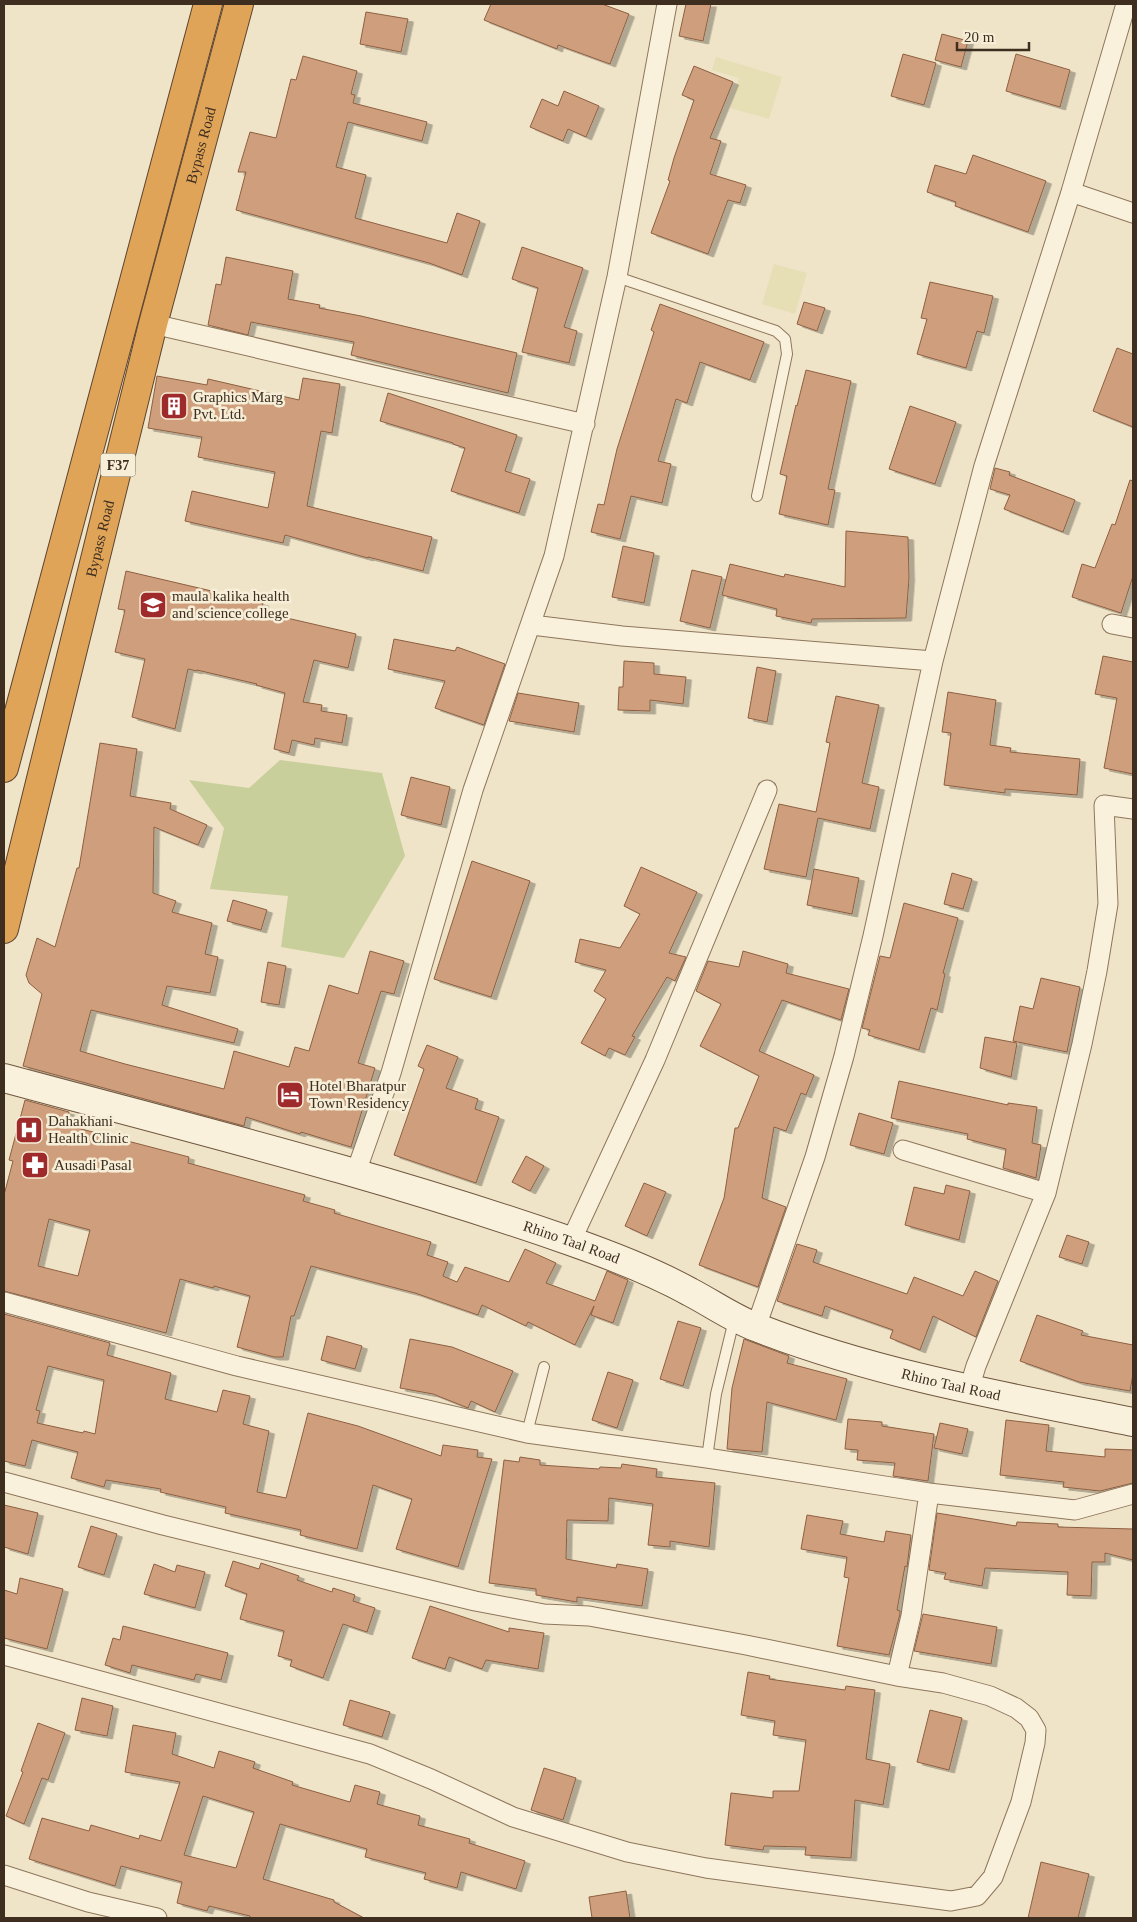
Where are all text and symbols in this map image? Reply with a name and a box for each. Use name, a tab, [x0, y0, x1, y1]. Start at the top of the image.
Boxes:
scale bar	[957, 20, 1030, 52]
text: 20 m	[964, 29, 995, 45]
street label: Bypass Road	[183, 105, 219, 186]
place label: Graphics Marg Pvt. Ltd.	[193, 389, 284, 422]
building icon: Graphics Marg Pvt. Ltd.	[159, 391, 189, 421]
road number: F37	[100, 454, 136, 476]
street label: Bypass Road	[83, 498, 117, 579]
place label: maula kalika health and science college	[172, 588, 290, 621]
school or university icon: maula kalika health and science college	[138, 590, 168, 620]
place label: Hotel Bharatpur Town Residency	[309, 1078, 410, 1111]
hotel icon: Hotel Bharatpur Town Residency	[275, 1080, 305, 1110]
place label: Dahakhani Health Clinic	[48, 1113, 129, 1146]
hospital icon: Dahakhani Health Clinic	[14, 1115, 44, 1145]
pharmacy icon: Ausadi Pasal	[20, 1150, 50, 1180]
place label: Ausadi Pasal	[54, 1157, 132, 1173]
street label: Rhino Taal Road	[521, 1218, 623, 1267]
street label: Rhino Taal Road	[900, 1365, 1003, 1404]

